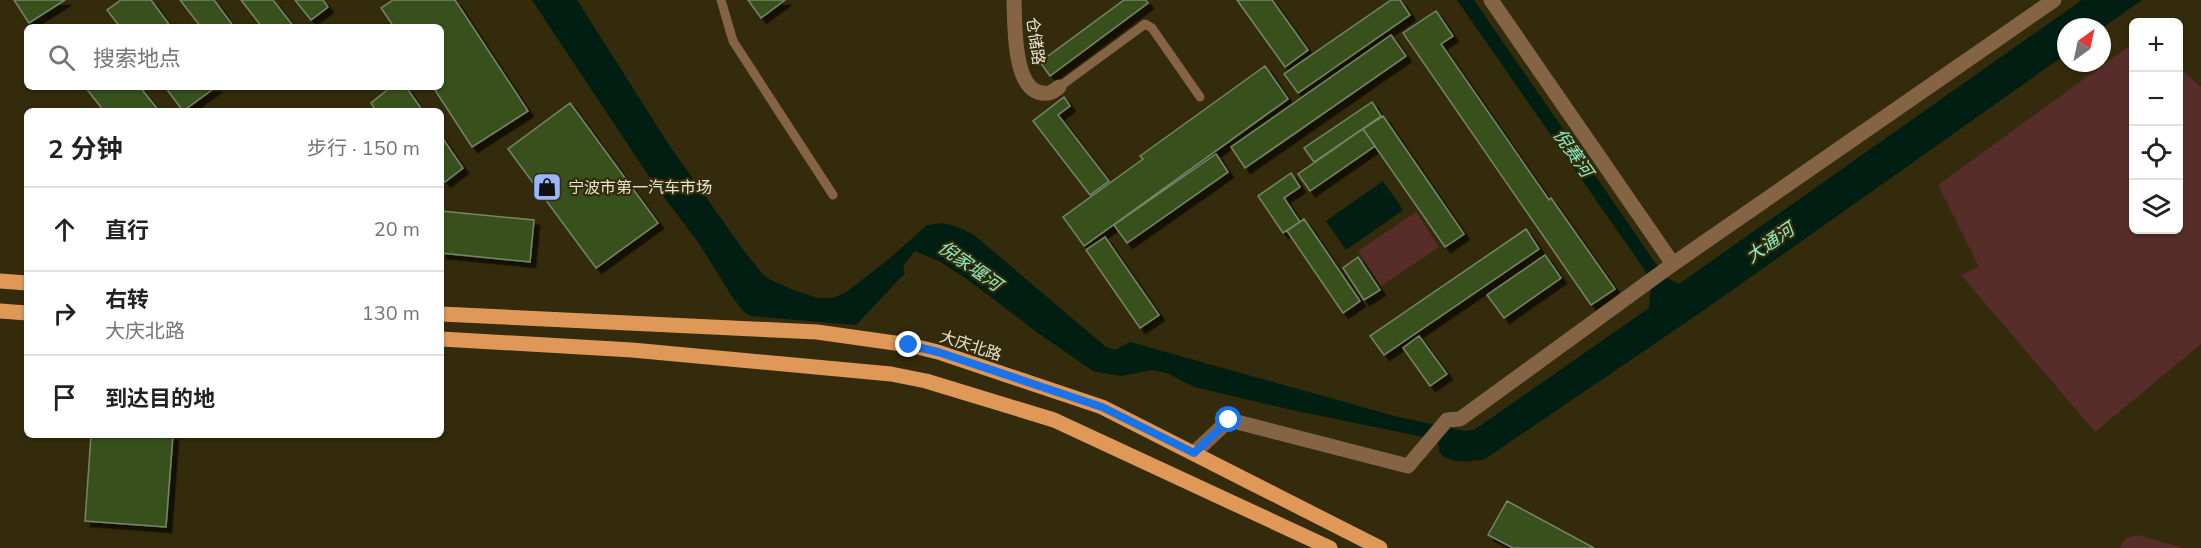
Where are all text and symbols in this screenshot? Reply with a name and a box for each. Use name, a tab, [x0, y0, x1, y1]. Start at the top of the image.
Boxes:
street label: 仓储路	[1021, 16, 1049, 66]
north arrow	[2057, 18, 2111, 72]
map controls	[2129, 18, 2183, 234]
button: +	[2129, 18, 2183, 72]
search box	[24, 24, 444, 90]
icon: search	[45, 41, 78, 74]
text: 搜索地点	[93, 44, 181, 74]
button: −	[2129, 72, 2183, 126]
water label: 倪赛河	[1548, 124, 1600, 184]
button: locate	[2129, 126, 2183, 180]
text: 2 分钟	[48, 132, 123, 167]
text: 步行 · 150 m	[307, 135, 420, 162]
shop icon: 宁波市第一汽车市场	[531, 171, 563, 203]
place label: 宁波市第一汽车市场	[568, 177, 712, 199]
button: layers	[2129, 180, 2183, 234]
icon: ahead	[48, 213, 81, 246]
text: 直行	[105, 216, 149, 246]
text: 20 m	[374, 216, 420, 243]
water label: 大通河	[1741, 216, 1801, 268]
water label: 倪家堰河	[934, 236, 1009, 298]
text: 右转	[105, 285, 149, 315]
icon: right	[48, 297, 81, 330]
text: 130 m	[362, 300, 420, 327]
text: 大庆北路	[105, 318, 185, 345]
street label: 大庆北路	[937, 326, 1005, 366]
route end	[895, 331, 921, 357]
icon: arrive	[48, 381, 81, 414]
text: 到达目的地	[105, 384, 215, 414]
route start	[1215, 406, 1241, 432]

